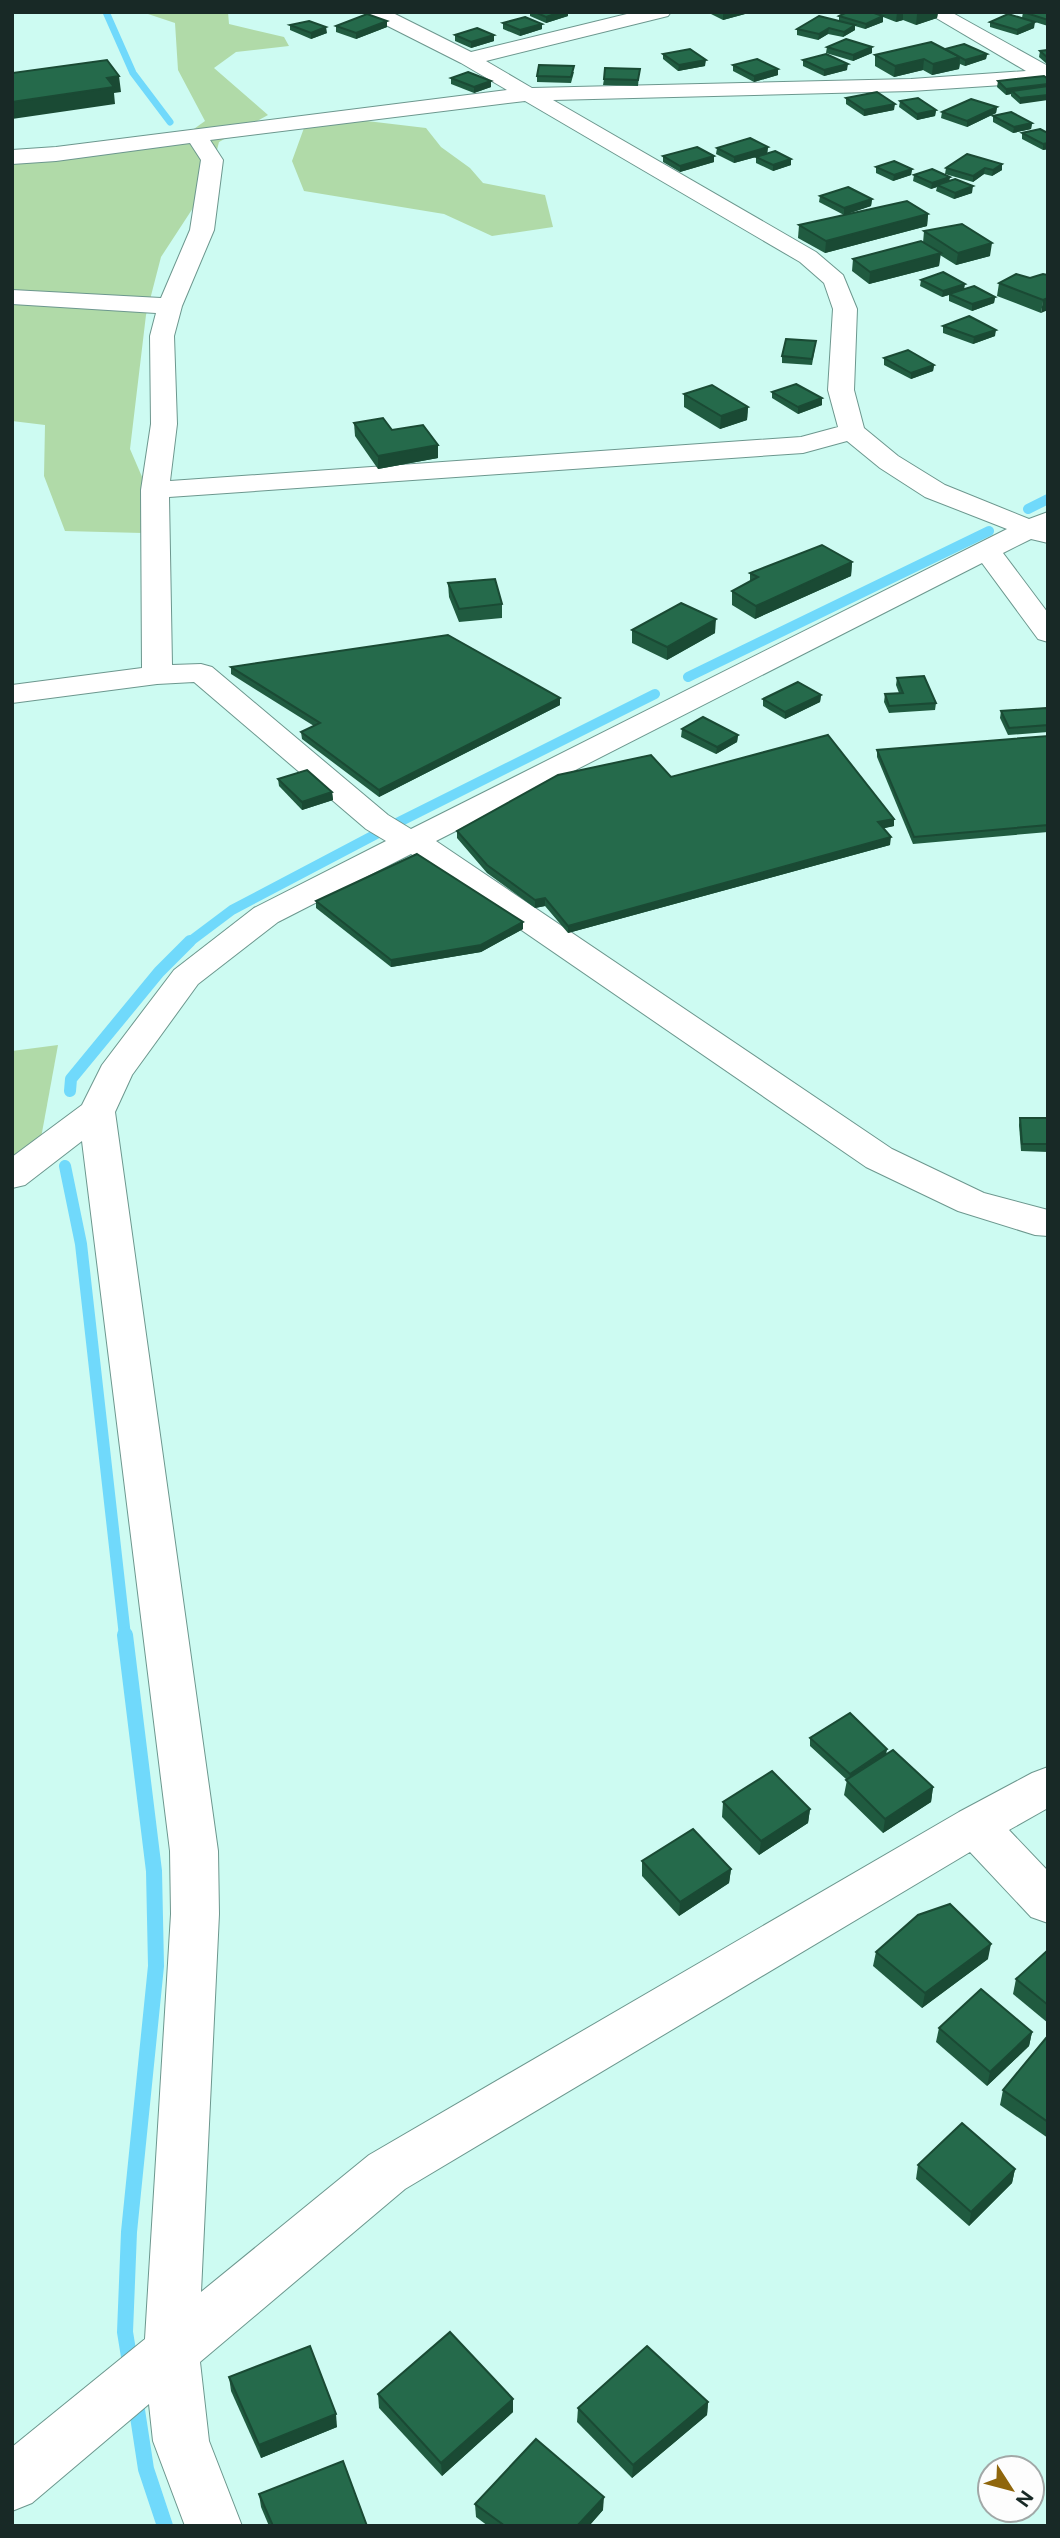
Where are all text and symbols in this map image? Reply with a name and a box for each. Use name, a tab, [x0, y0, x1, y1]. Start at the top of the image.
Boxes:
north arrow	[976, 2454, 1046, 2524]
text: N	[1011, 2487, 1038, 2511]

